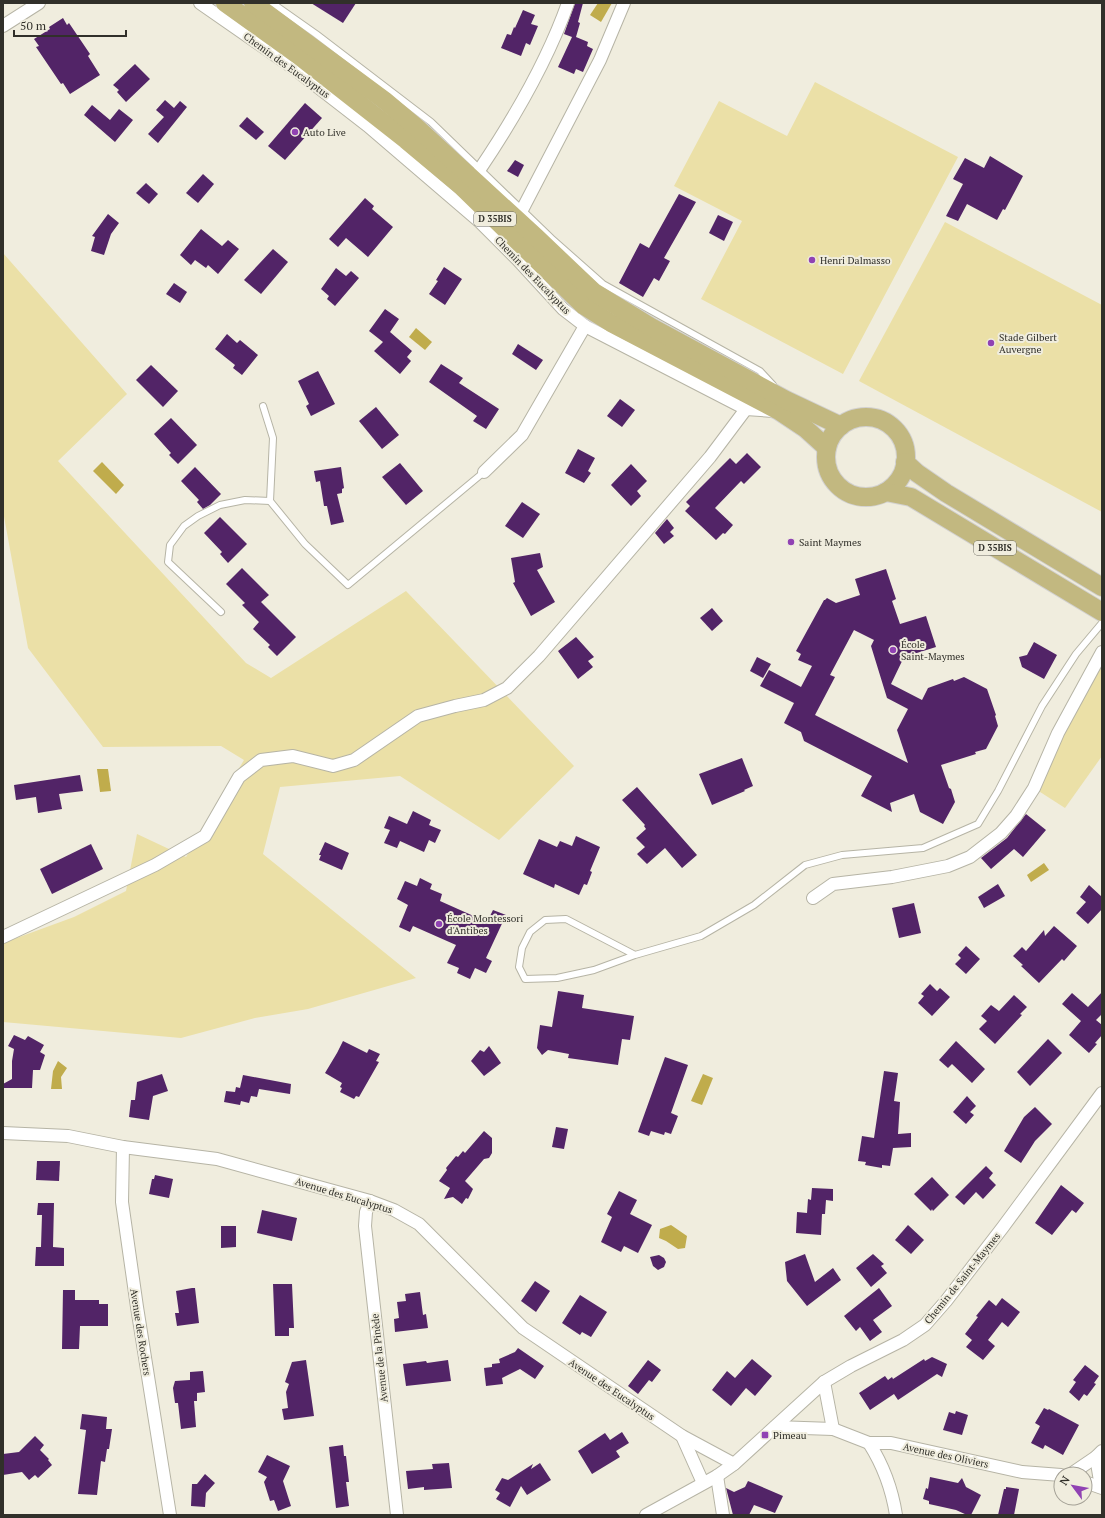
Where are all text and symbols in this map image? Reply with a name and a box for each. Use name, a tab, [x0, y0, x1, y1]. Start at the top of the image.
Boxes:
scale bar	[14, 12, 126, 38]
text: 50 m	[20, 18, 47, 33]
street label: Chemin des Eucalyptus	[241, 30, 332, 101]
place label: Auto Live	[303, 126, 346, 139]
marker: Auto Live	[290, 127, 300, 137]
road number: D 35BIS	[474, 212, 516, 226]
street label: Chemin des Eucalyptus	[492, 234, 573, 317]
place label: Henri Dalmasso	[820, 254, 891, 267]
marker: Henri Dalmasso	[807, 255, 817, 265]
place label: Stade Gilbert Auvergne	[999, 331, 1057, 356]
marker: Stade Gilbert Auvergne	[986, 338, 996, 348]
place label: Saint Maymes	[799, 536, 861, 549]
marker: Saint Maymes	[786, 537, 796, 547]
road number: D 35BIS	[974, 541, 1016, 555]
place label: École Saint-Maymes	[901, 638, 965, 663]
marker: École Saint-Maymes	[888, 645, 898, 655]
place label: École Montessori d'Antibes	[447, 912, 523, 937]
marker: École Montessori d'Antibes	[434, 919, 444, 929]
street label: Avenue des Eucalyptus	[294, 1174, 394, 1216]
street label: Chemin de Saint-Maymes	[921, 1230, 1003, 1327]
street label: Avenue des Rochers	[127, 1288, 154, 1377]
street label: Avenue de la Pinède	[368, 1313, 391, 1403]
street label: Avenue des Eucalyptus	[566, 1356, 657, 1423]
place label: Pimeau	[773, 1429, 807, 1442]
marker: Pimeau	[760, 1430, 770, 1440]
street label: Avenue des Oliviers	[902, 1440, 990, 1471]
north arrow	[1053, 1466, 1093, 1506]
text: N	[1056, 1473, 1073, 1488]

